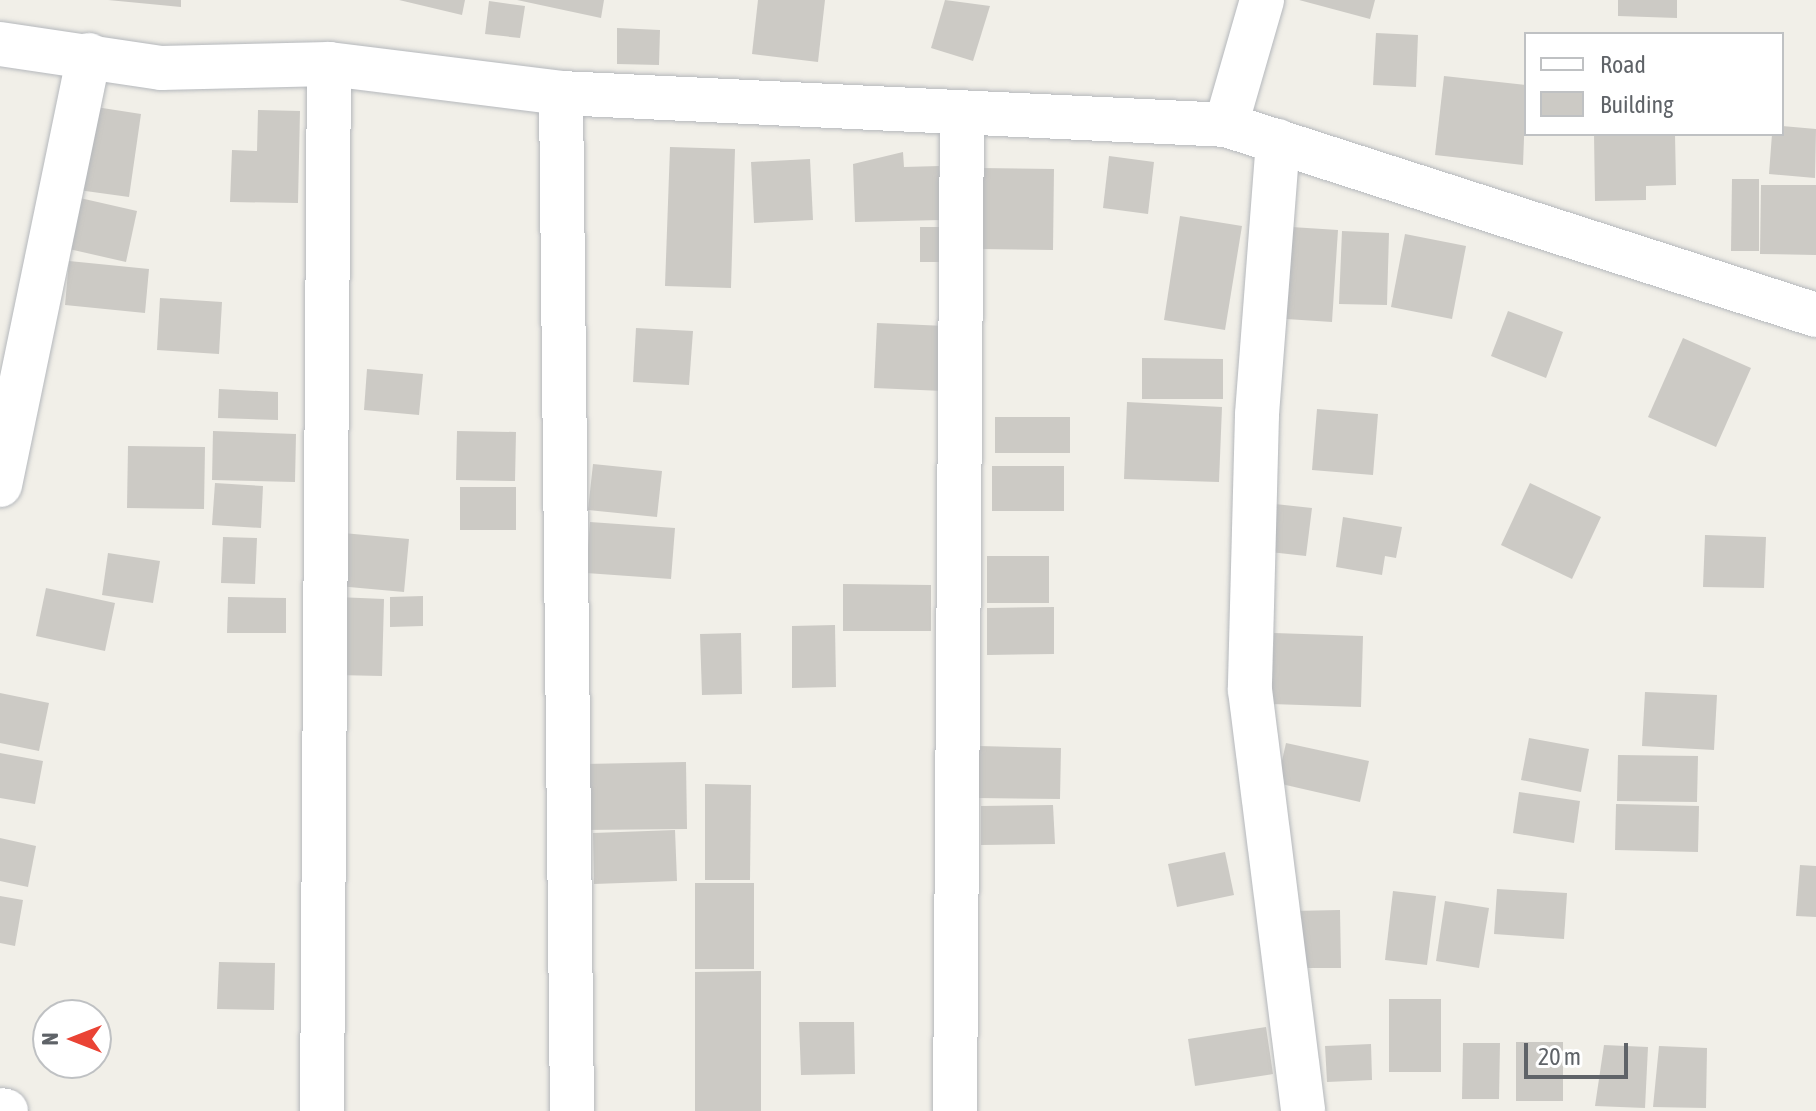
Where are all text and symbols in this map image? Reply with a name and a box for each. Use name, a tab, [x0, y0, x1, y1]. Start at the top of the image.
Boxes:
legend	[1524, 32, 1784, 136]
text: Road	[1600, 51, 1646, 78]
text: Building	[1600, 91, 1673, 118]
north arrow	[32, 999, 112, 1079]
scale bar	[1528, 1027, 1632, 1077]
text: N	[37, 1033, 63, 1046]
text: 20 m	[1538, 1043, 1581, 1070]

